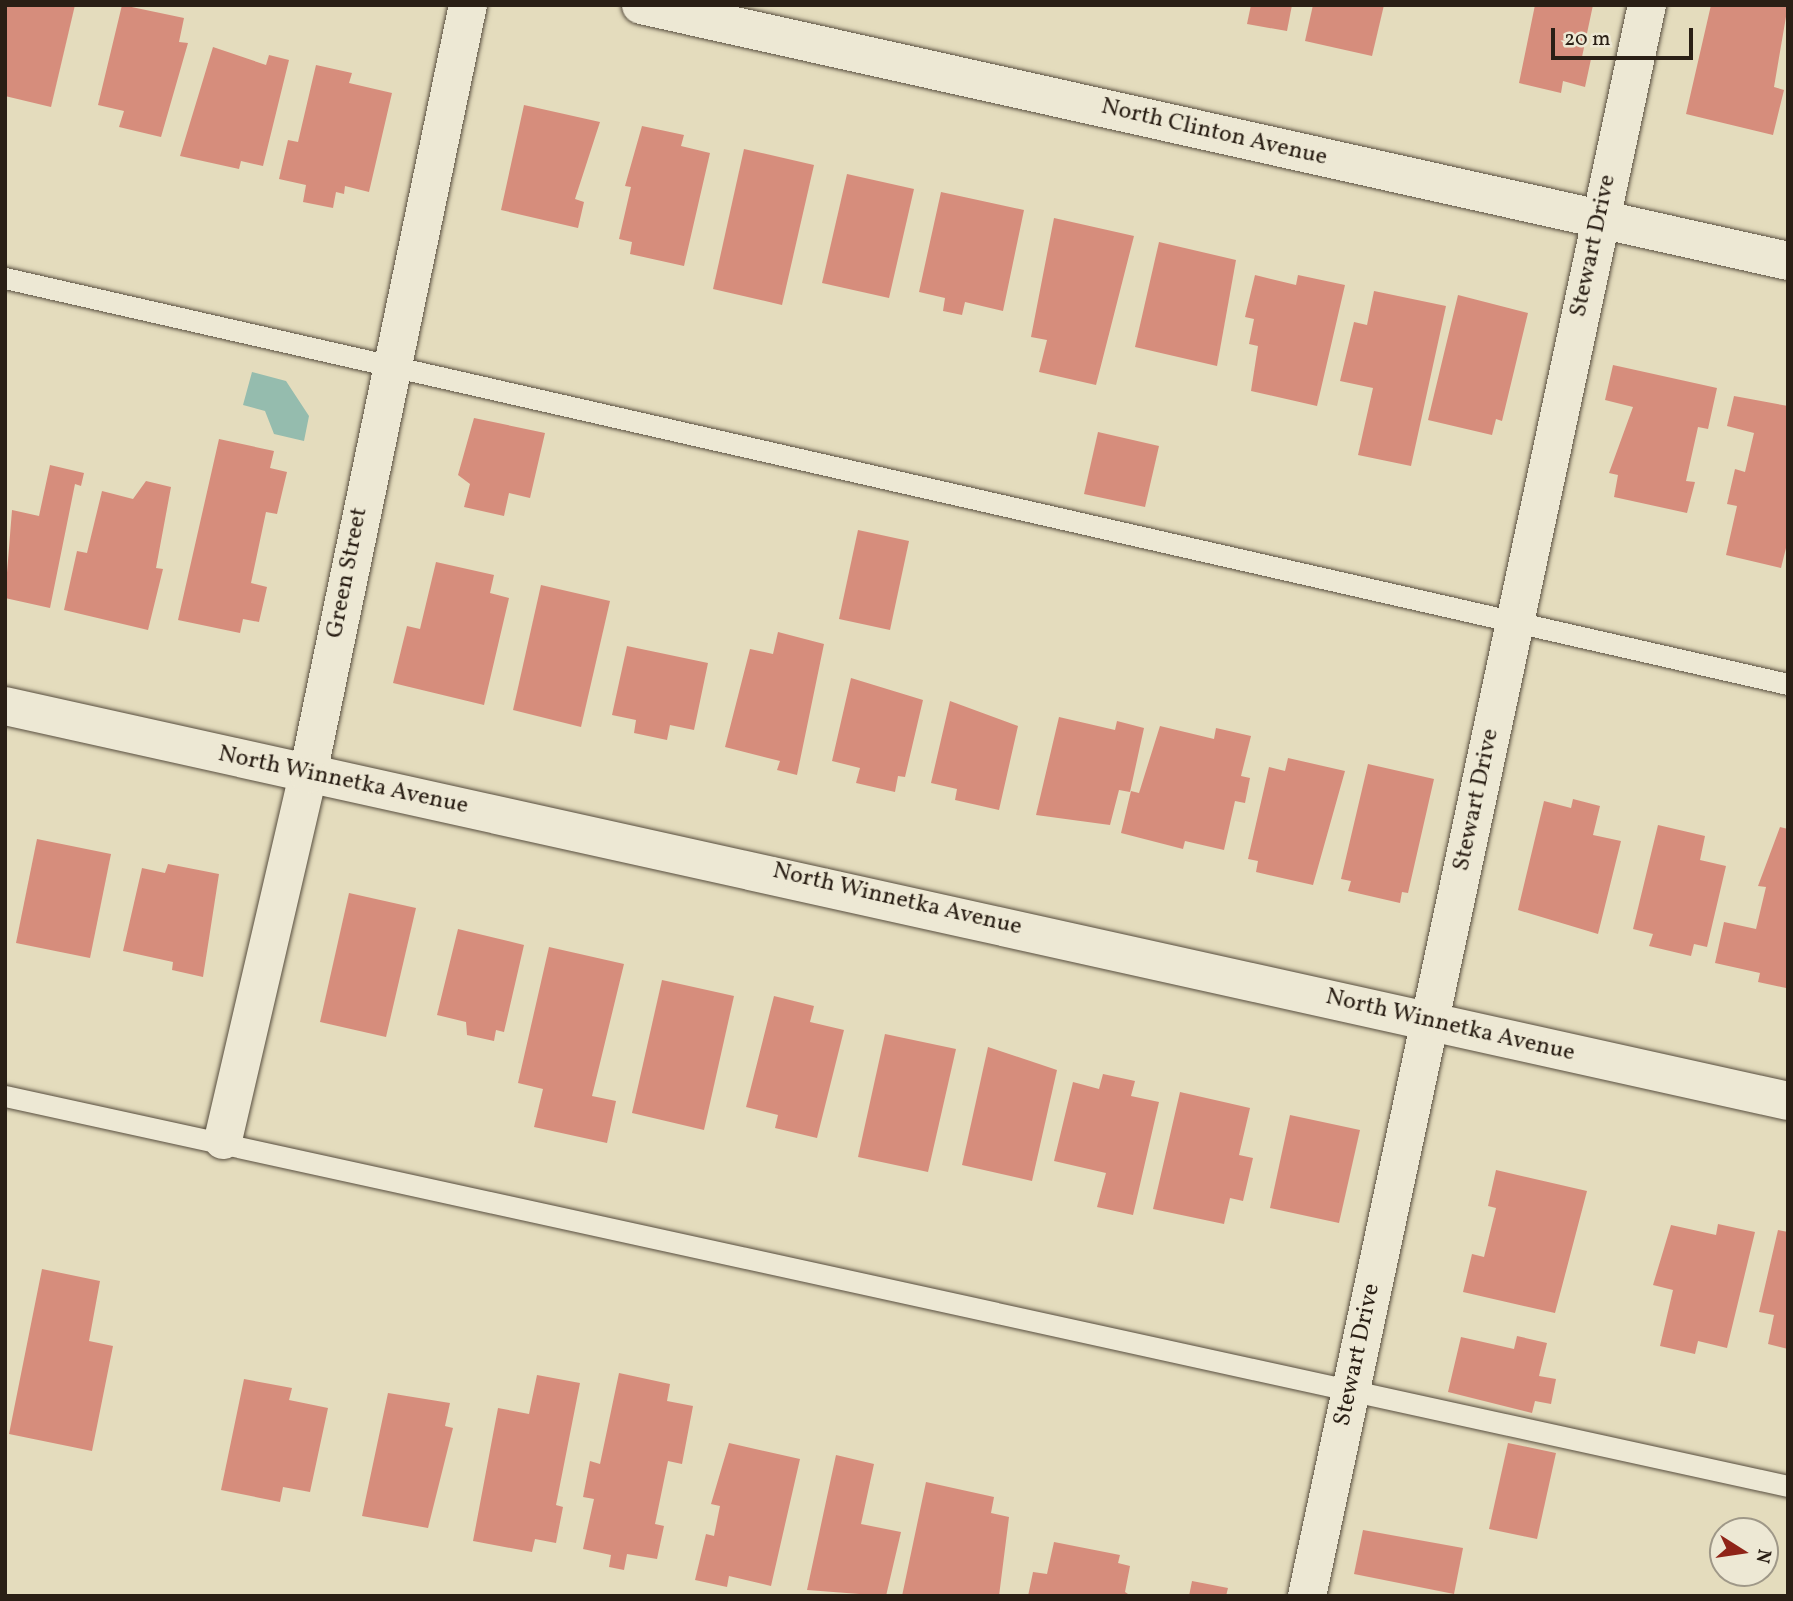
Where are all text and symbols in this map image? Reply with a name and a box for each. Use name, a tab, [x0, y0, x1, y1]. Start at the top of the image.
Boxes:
scale bar	[1555, 14, 1697, 58]
text: 20 m	[1564, 25, 1610, 54]
street label: North Clinton Avenue	[1098, 93, 1330, 173]
street label: Stewart Drive	[1565, 172, 1623, 320]
street label: Green Street	[321, 505, 375, 641]
street label: Stewart Drive	[1448, 726, 1506, 874]
street label: North Winnetka Avenue	[215, 740, 471, 822]
street label: North Winnetka Avenue	[769, 857, 1025, 943]
street label: North Winnetka Avenue	[1322, 983, 1578, 1069]
street label: Stewart Drive	[1329, 1281, 1387, 1429]
north arrow	[1709, 1517, 1779, 1587]
text: N	[1748, 1546, 1777, 1565]

